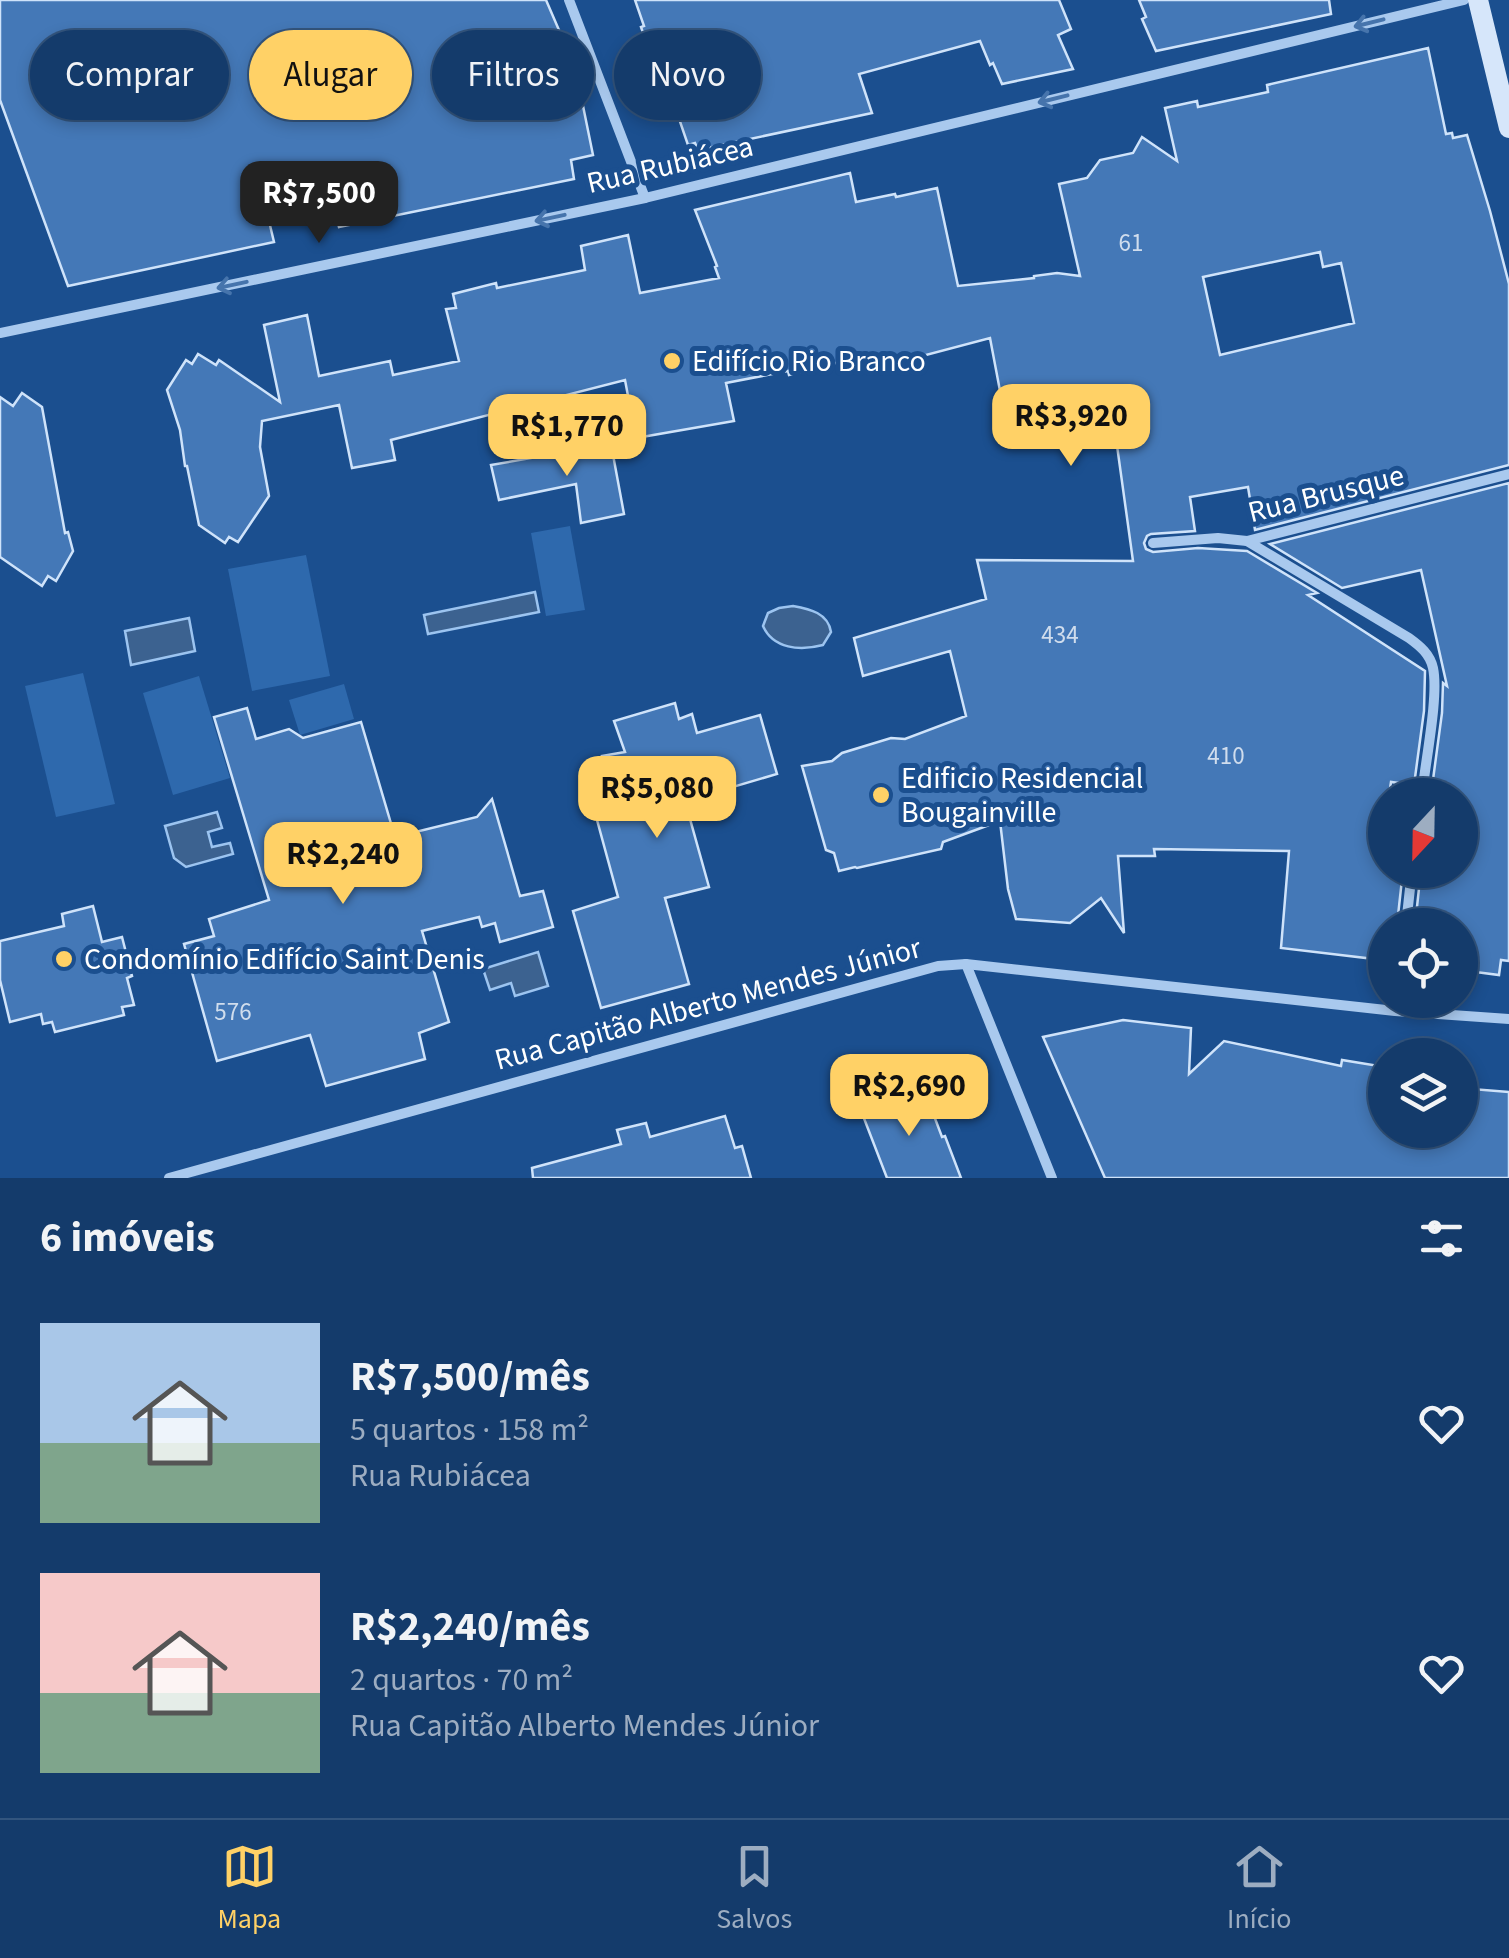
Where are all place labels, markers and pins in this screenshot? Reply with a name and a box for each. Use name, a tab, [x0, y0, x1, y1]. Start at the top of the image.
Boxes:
pin: R$7,500	[227, 161, 411, 246]
place label: Edifício Rio Branco	[692, 340, 926, 383]
marker: Edifício Rio Branco	[661, 350, 683, 372]
pin: R$3,920	[979, 384, 1163, 469]
pin: R$1,770	[475, 394, 659, 479]
pin: R$5,080	[565, 756, 749, 841]
place label: Edificio Residencial Bougainville	[901, 757, 1143, 834]
marker: Edificio Residencial Bougainville	[870, 784, 892, 806]
pin: R$2,240	[251, 822, 435, 907]
place label: Condomínio Edifício Saint Denis	[84, 938, 485, 981]
marker: Condomínio Edifício Saint Denis	[53, 948, 75, 970]
pin: R$2,690	[817, 1054, 1001, 1139]

